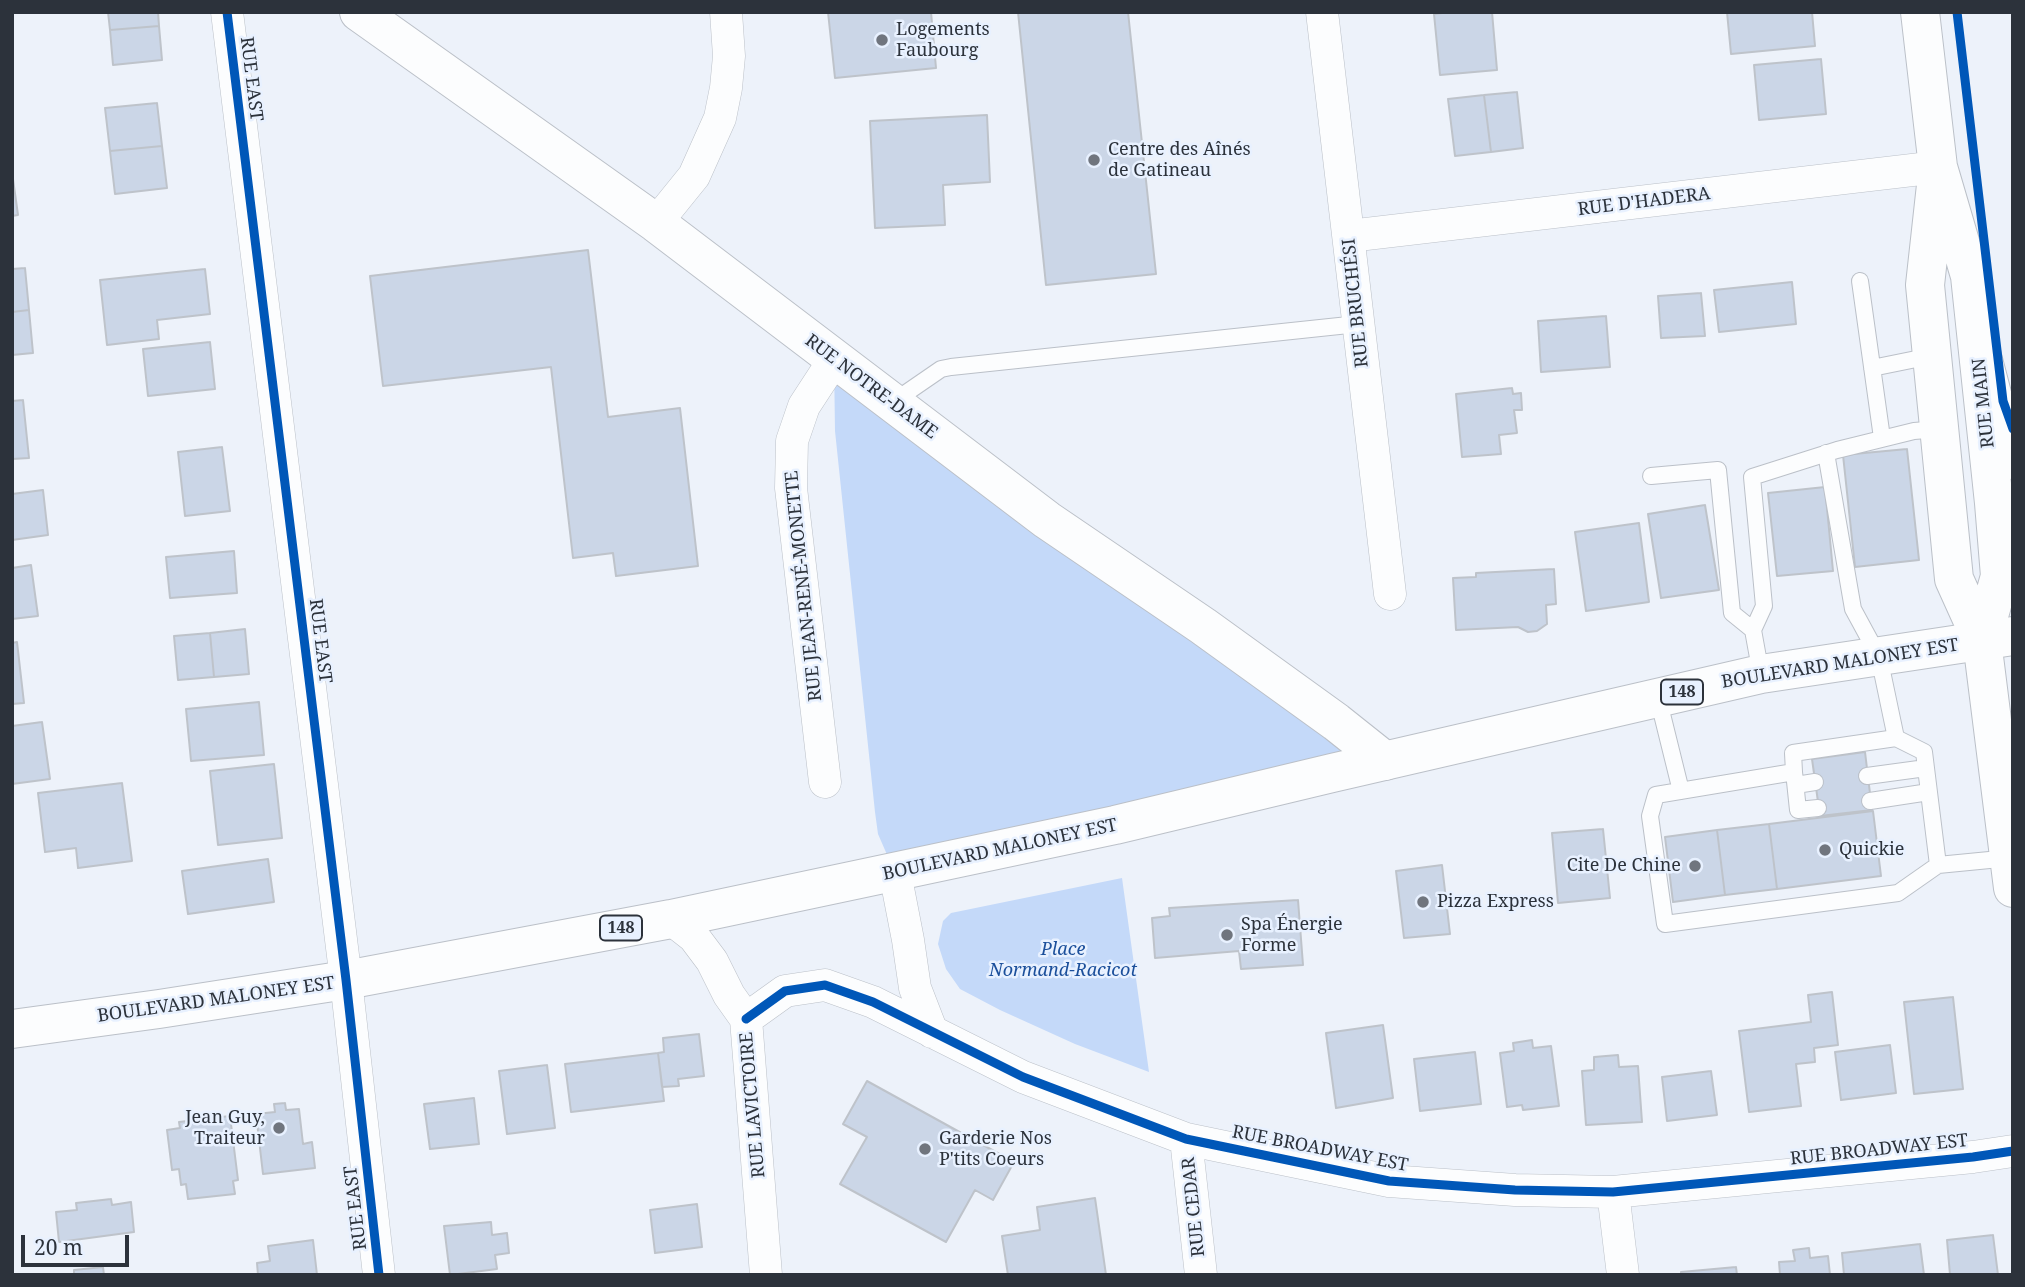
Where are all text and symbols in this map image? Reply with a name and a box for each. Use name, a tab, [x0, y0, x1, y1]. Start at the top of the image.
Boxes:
place label: Logements Faubourg	[896, 19, 990, 61]
marker: Logements Faubourg	[874, 32, 890, 48]
street label: RUE EAST	[235, 36, 267, 122]
place label: Centre des Aînés de Gatineau	[1108, 139, 1251, 182]
marker: Centre des Aînés de Gatineau	[1086, 152, 1102, 168]
street label: RUE D'HADERA	[1577, 183, 1711, 221]
street label: RUE BRUCHÉSI	[1338, 237, 1374, 369]
street label: RUE NOTRE-DAME	[800, 330, 942, 444]
street label: RUE MAIN	[1969, 357, 1999, 449]
street label: RUE JEAN-RENÉ-MONETTE	[781, 469, 827, 703]
street label: RUE EAST	[304, 598, 336, 684]
street label: BOULEVARD MALONEY EST	[1720, 635, 1960, 693]
road number: 148	[1661, 680, 1703, 705]
street label: BOULEVARD MALONEY EST	[881, 815, 1119, 885]
place label: Quickie	[1839, 839, 1904, 861]
marker: Quickie	[1817, 842, 1833, 858]
place label: Cite De Chine	[1567, 855, 1681, 877]
marker: Cite De Chine	[1687, 858, 1703, 874]
place label: Pizza Express	[1437, 891, 1554, 913]
marker: Pizza Express	[1415, 894, 1431, 910]
place label: Spa Énergie Forme	[1241, 914, 1343, 956]
road number: 148	[600, 916, 642, 940]
marker: Spa Énergie Forme	[1219, 927, 1235, 943]
park label: Place Normand-Racicot	[989, 939, 1137, 982]
street label: BOULEVARD MALONEY EST	[96, 973, 336, 1027]
street label: RUE LAVICTOIRE	[736, 1031, 770, 1179]
place label: Jean Guy, Traiteur	[185, 1107, 265, 1150]
marker: Jean Guy, Traiteur	[271, 1120, 287, 1136]
street label: RUE BROADWAY EST	[1230, 1121, 1410, 1177]
place label: Garderie Nos P'tits Coeurs	[939, 1128, 1052, 1170]
street label: RUE BROADWAY EST	[1789, 1130, 1969, 1170]
marker: Garderie Nos P'tits Coeurs	[917, 1141, 933, 1157]
street label: RUE CEDAR	[1178, 1156, 1210, 1258]
street label: RUE EAST	[340, 1165, 372, 1251]
scale bar	[24, 1220, 133, 1264]
text: 20 m	[34, 1233, 83, 1261]

